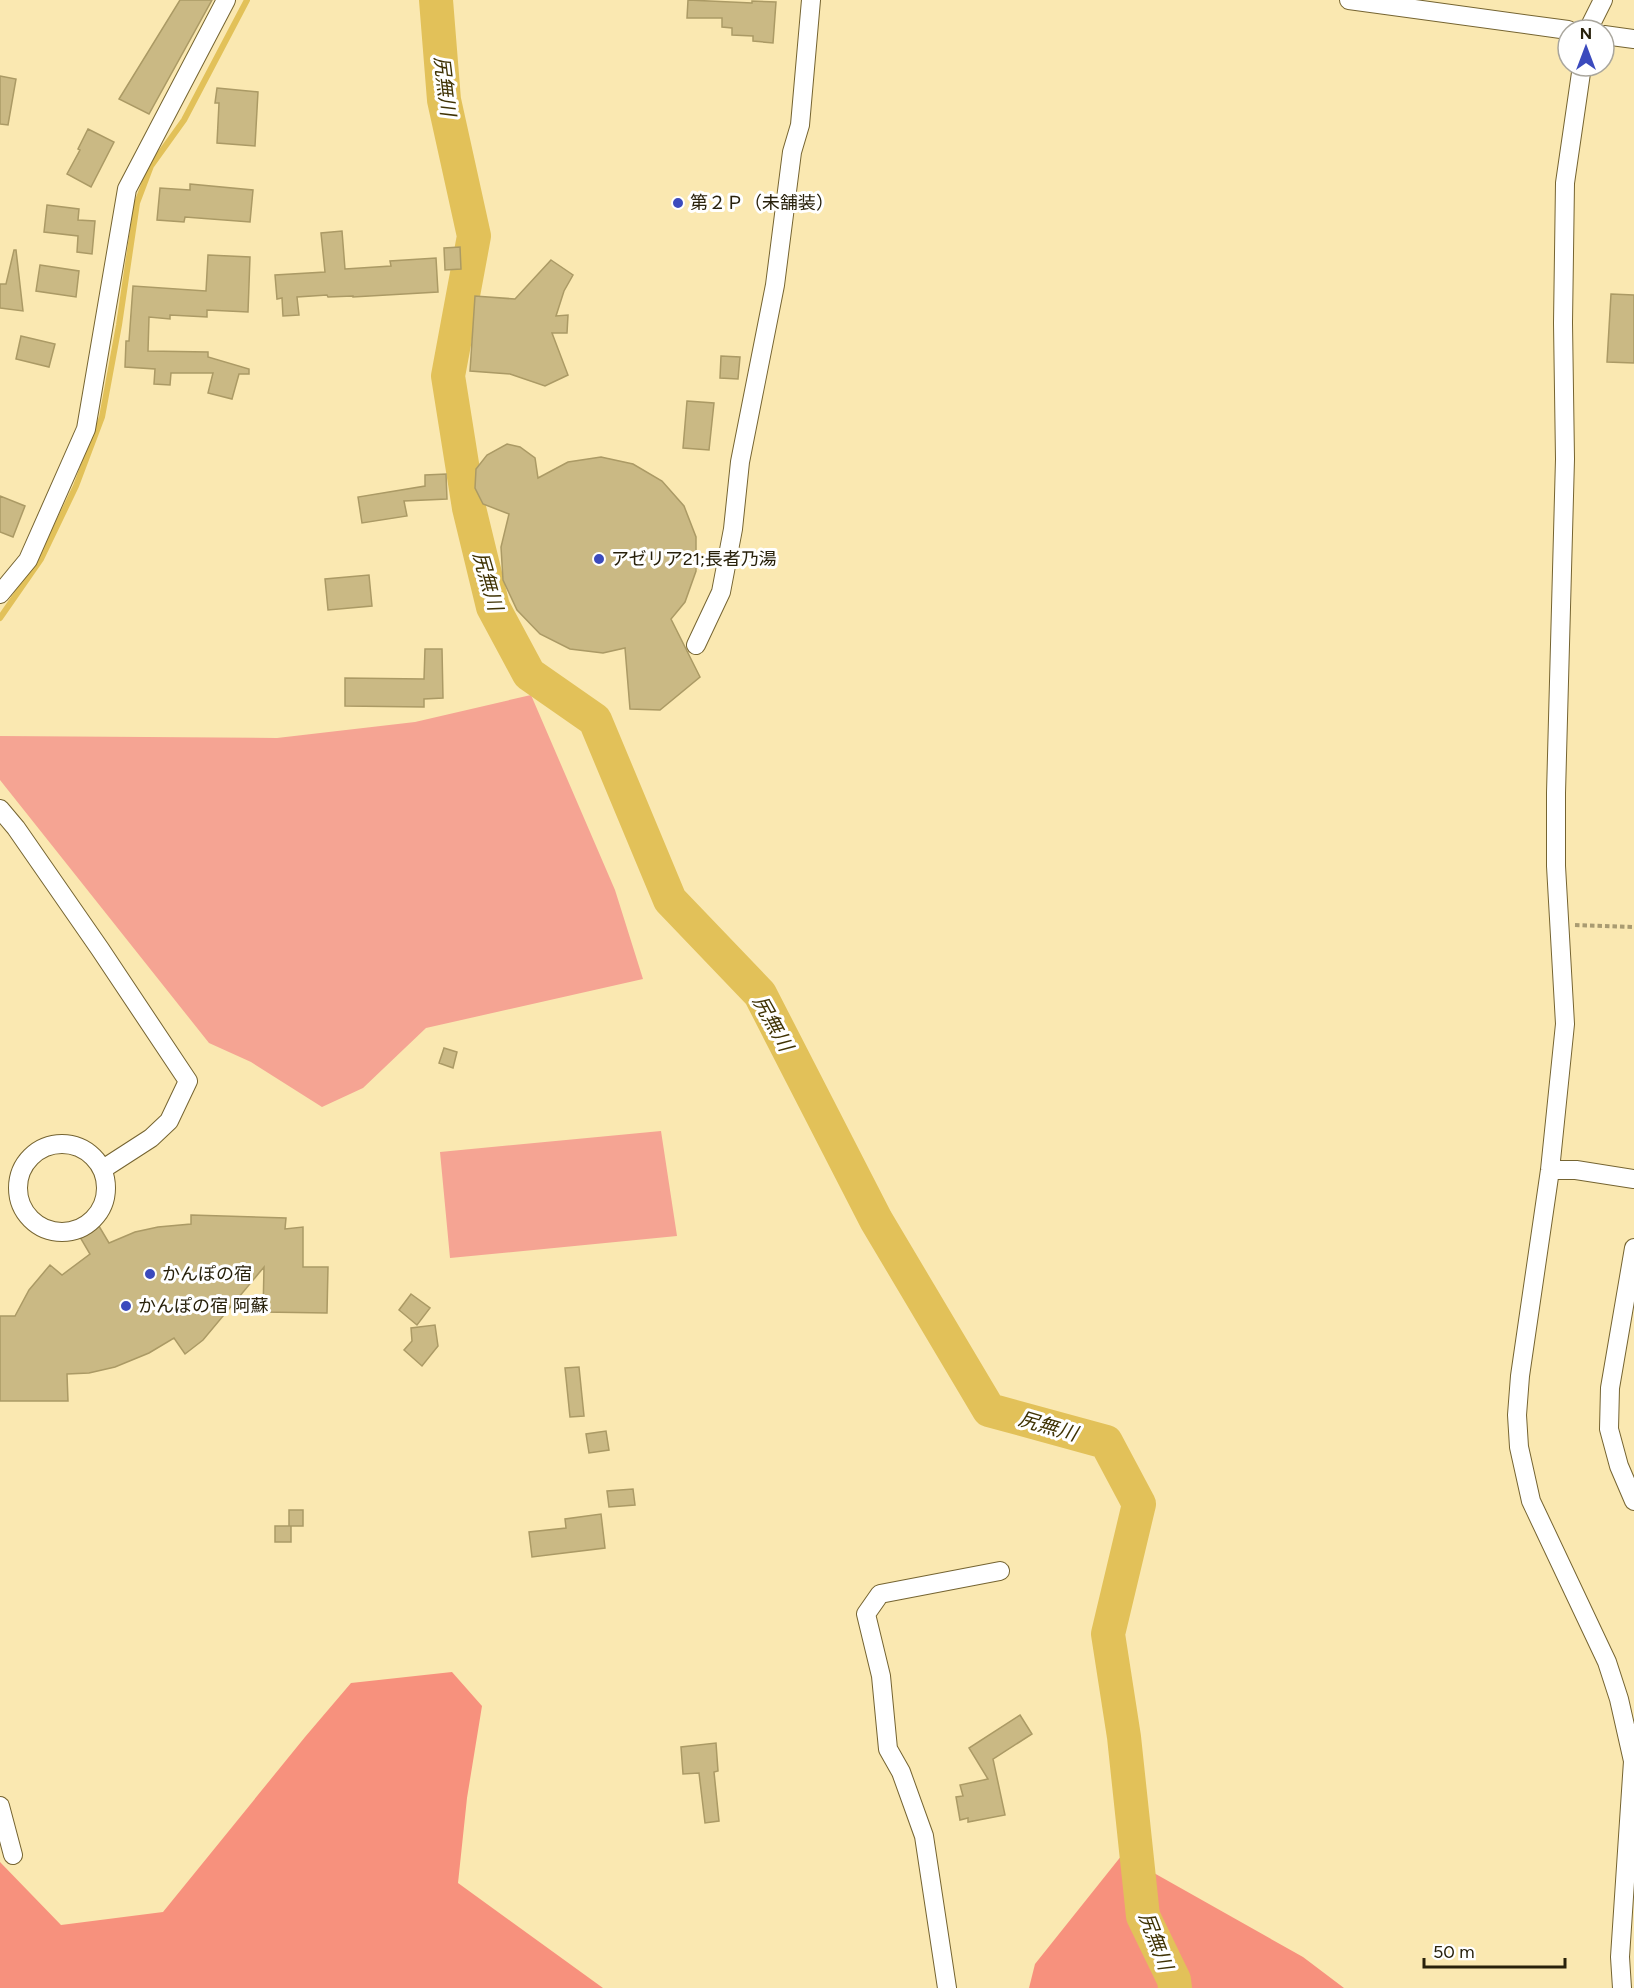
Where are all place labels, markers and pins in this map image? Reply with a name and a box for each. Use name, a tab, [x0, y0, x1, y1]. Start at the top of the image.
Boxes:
place label: 第２Ｐ（未舗装）	[690, 192, 834, 214]
marker: 第２Ｐ（未舗装）	[671, 196, 685, 210]
place label: アゼリア21;長者乃湯	[611, 548, 777, 570]
marker: アゼリア21;長者乃湯	[592, 552, 606, 566]
place label: かんぽの宿	[162, 1263, 252, 1285]
marker: かんぽの宿	[143, 1267, 157, 1281]
place label: かんぽの宿 阿蘇	[138, 1295, 268, 1317]
marker: かんぽの宿 阿蘇	[119, 1299, 133, 1313]

